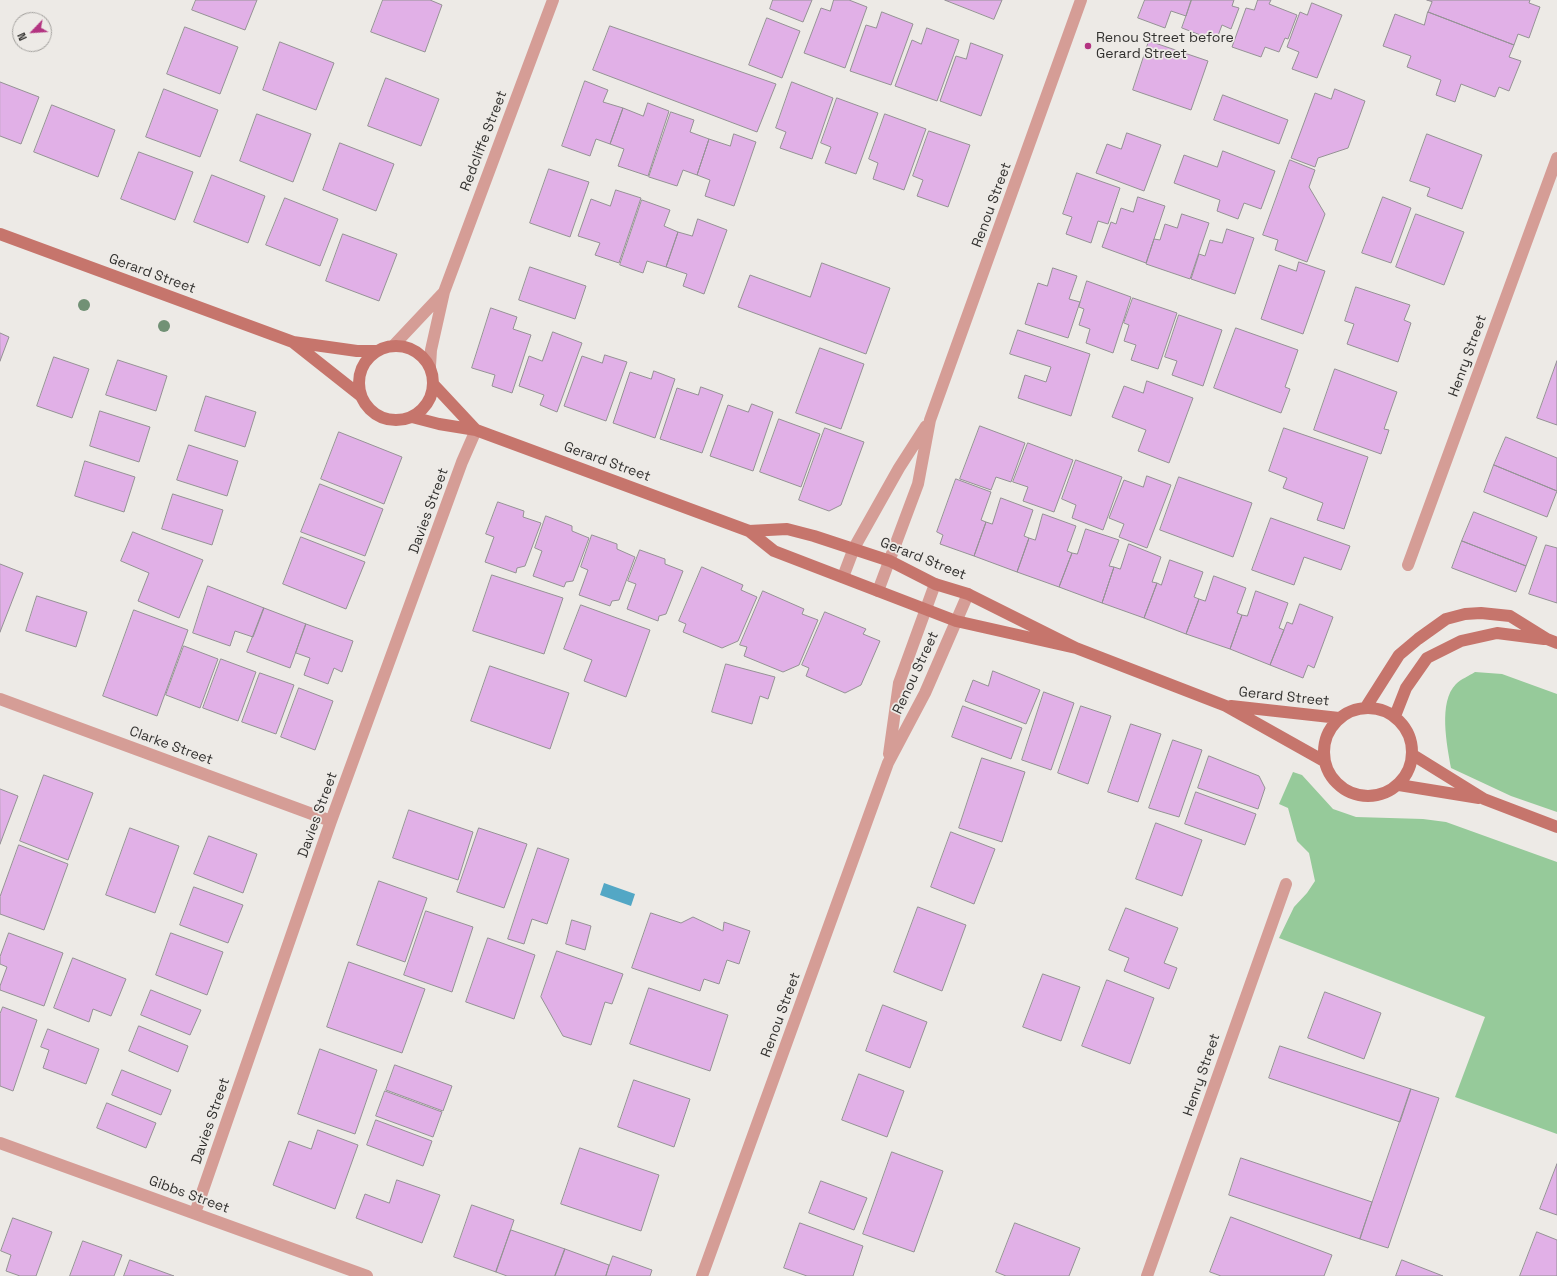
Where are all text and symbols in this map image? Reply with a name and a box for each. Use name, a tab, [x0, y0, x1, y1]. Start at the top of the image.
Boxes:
north arrow	[12, 12, 52, 52]
text: N	[14, 30, 30, 43]
place label: Renou Street before Gerard Street	[1096, 30, 1234, 62]
marker: Renou Street before Gerard Street	[1083, 41, 1093, 51]
street label: Redcliffe Street	[457, 88, 511, 194]
street label: Renou Street	[969, 160, 1015, 250]
street label: Gerard Street	[106, 251, 198, 297]
street label: Henry Street	[1445, 313, 1491, 399]
street label: Gerard Street	[561, 439, 653, 485]
street label: Davies Street	[406, 466, 452, 556]
street label: Gerard Street	[878, 534, 968, 584]
street label: Renou Street	[890, 629, 942, 717]
street label: Gerard Street	[1238, 684, 1330, 710]
street label: Clarke Street	[127, 723, 215, 769]
street label: Davies Street	[295, 770, 341, 860]
street label: Renou Street	[758, 970, 804, 1060]
street label: Henry Street	[1180, 1031, 1224, 1119]
street label: Davies Street	[188, 1076, 234, 1166]
street label: Gibbs Street	[146, 1173, 232, 1217]

